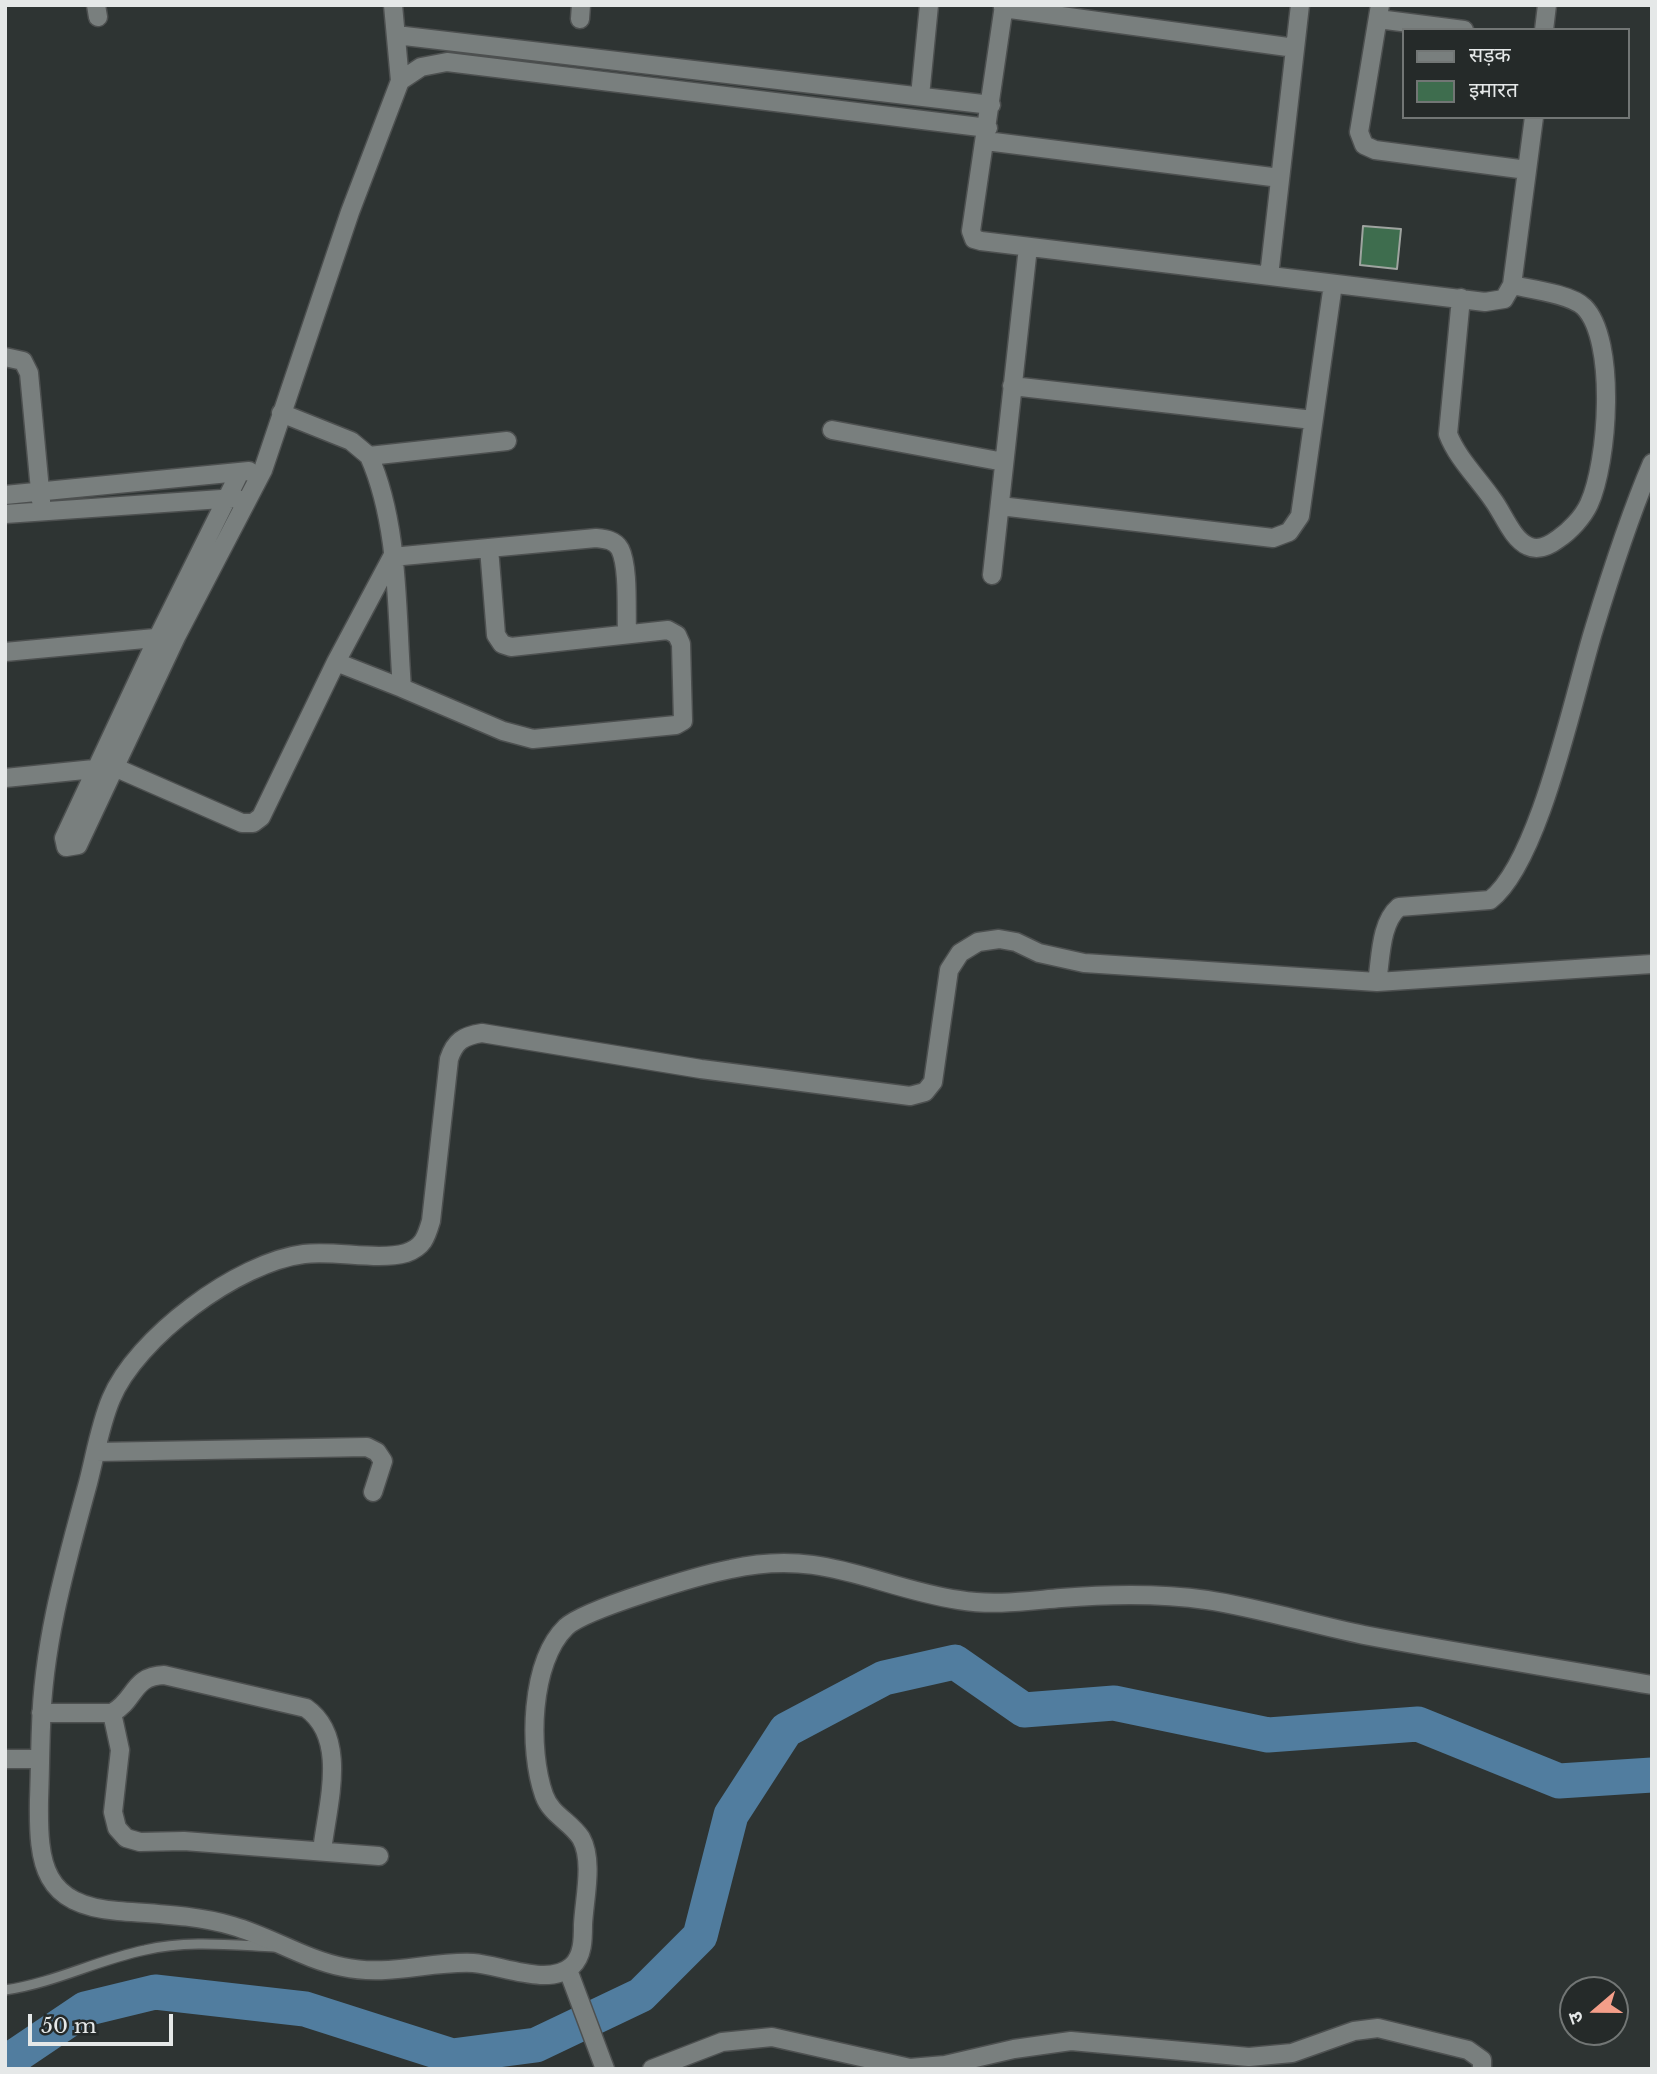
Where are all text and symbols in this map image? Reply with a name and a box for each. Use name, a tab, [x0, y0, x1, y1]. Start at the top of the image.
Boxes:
legend	[1402, 28, 1629, 119]
text: सड़क	[1469, 42, 1511, 68]
text: इमारत	[1469, 77, 1518, 103]
north arrow	[1559, 1976, 1629, 2046]
scale bar	[32, 2000, 177, 2044]
text: उ	[1563, 2009, 1588, 2027]
text: 50 m	[41, 2013, 96, 2039]

